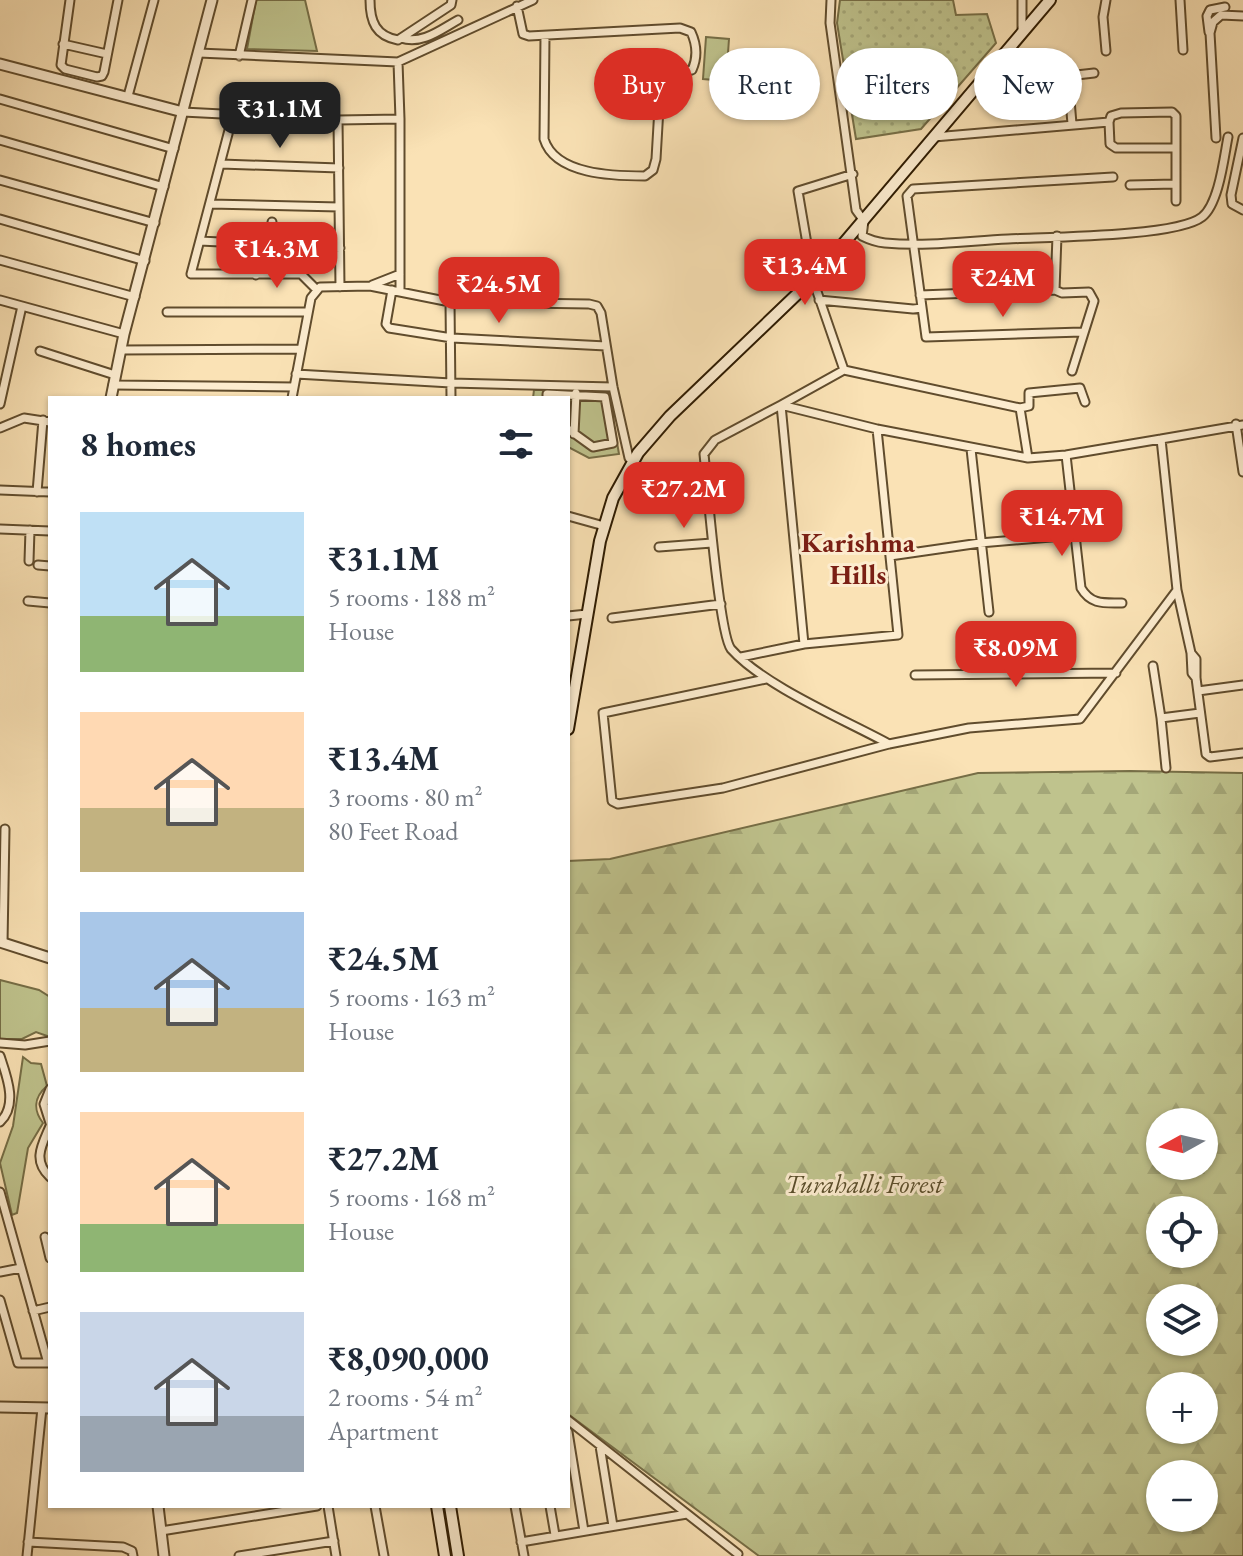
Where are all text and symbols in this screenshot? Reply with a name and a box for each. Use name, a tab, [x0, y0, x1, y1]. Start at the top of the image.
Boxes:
chip: Buy	[594, 48, 693, 120]
chip: Rent	[709, 48, 820, 120]
chip: Filters	[836, 48, 958, 120]
chip: New	[974, 48, 1082, 120]
pin: ₹31.1M	[215, 82, 345, 150]
text: ₹31.1M	[237, 91, 323, 125]
pin: ₹14.3M	[212, 222, 342, 290]
text: ₹14.3M	[234, 231, 320, 265]
pin: ₹13.4M	[740, 239, 870, 307]
text: ₹13.4M	[762, 248, 848, 282]
pin: ₹24M	[956, 251, 1050, 319]
pin: ₹24.5M	[434, 257, 564, 325]
text: ₹24M	[970, 260, 1036, 294]
text: ₹24.5M	[456, 266, 542, 300]
text: 8 homes	[80, 422, 196, 466]
icon: filters	[494, 422, 538, 466]
pin: ₹27.2M	[619, 462, 749, 530]
text: ₹27.2M	[641, 471, 727, 505]
pin: ₹14.7M	[997, 490, 1127, 558]
text: ₹14.7M	[1019, 499, 1105, 533]
district label: Karishma Hills	[801, 524, 916, 592]
text: ₹31.1M	[328, 536, 440, 580]
icon: home	[144, 544, 240, 640]
text: 5 rooms · 188 m²	[328, 580, 495, 614]
text: House	[328, 614, 394, 648]
pin: ₹8.09M	[951, 621, 1081, 689]
text: ₹8.09M	[973, 630, 1059, 664]
text: ₹13.4M	[328, 736, 440, 780]
icon: home	[144, 744, 240, 840]
text: 3 rooms · 80 m²	[328, 780, 483, 814]
text: 80 Feet Road	[328, 814, 459, 848]
text: ₹24.5M	[328, 936, 440, 980]
icon: home	[144, 944, 240, 1040]
text: 5 rooms · 163 m²	[328, 980, 495, 1014]
text: House	[328, 1014, 394, 1048]
north arrow	[1146, 1108, 1218, 1180]
map controls	[1146, 1108, 1218, 1532]
text: ₹27.2M	[328, 1136, 440, 1180]
icon: home	[144, 1144, 240, 1240]
park label: Turahalli Forest	[785, 1167, 944, 1201]
text: 5 rooms · 168 m²	[328, 1180, 495, 1214]
button: locate	[1146, 1196, 1218, 1268]
text: House	[328, 1214, 394, 1248]
button: layers	[1146, 1284, 1218, 1356]
text: ₹8,090,000	[328, 1336, 489, 1380]
icon: home	[144, 1344, 240, 1440]
button: +	[1146, 1372, 1218, 1444]
text: 2 rooms · 54 m²	[328, 1380, 483, 1414]
text: Apartment	[328, 1414, 438, 1448]
button: −	[1146, 1460, 1218, 1532]

